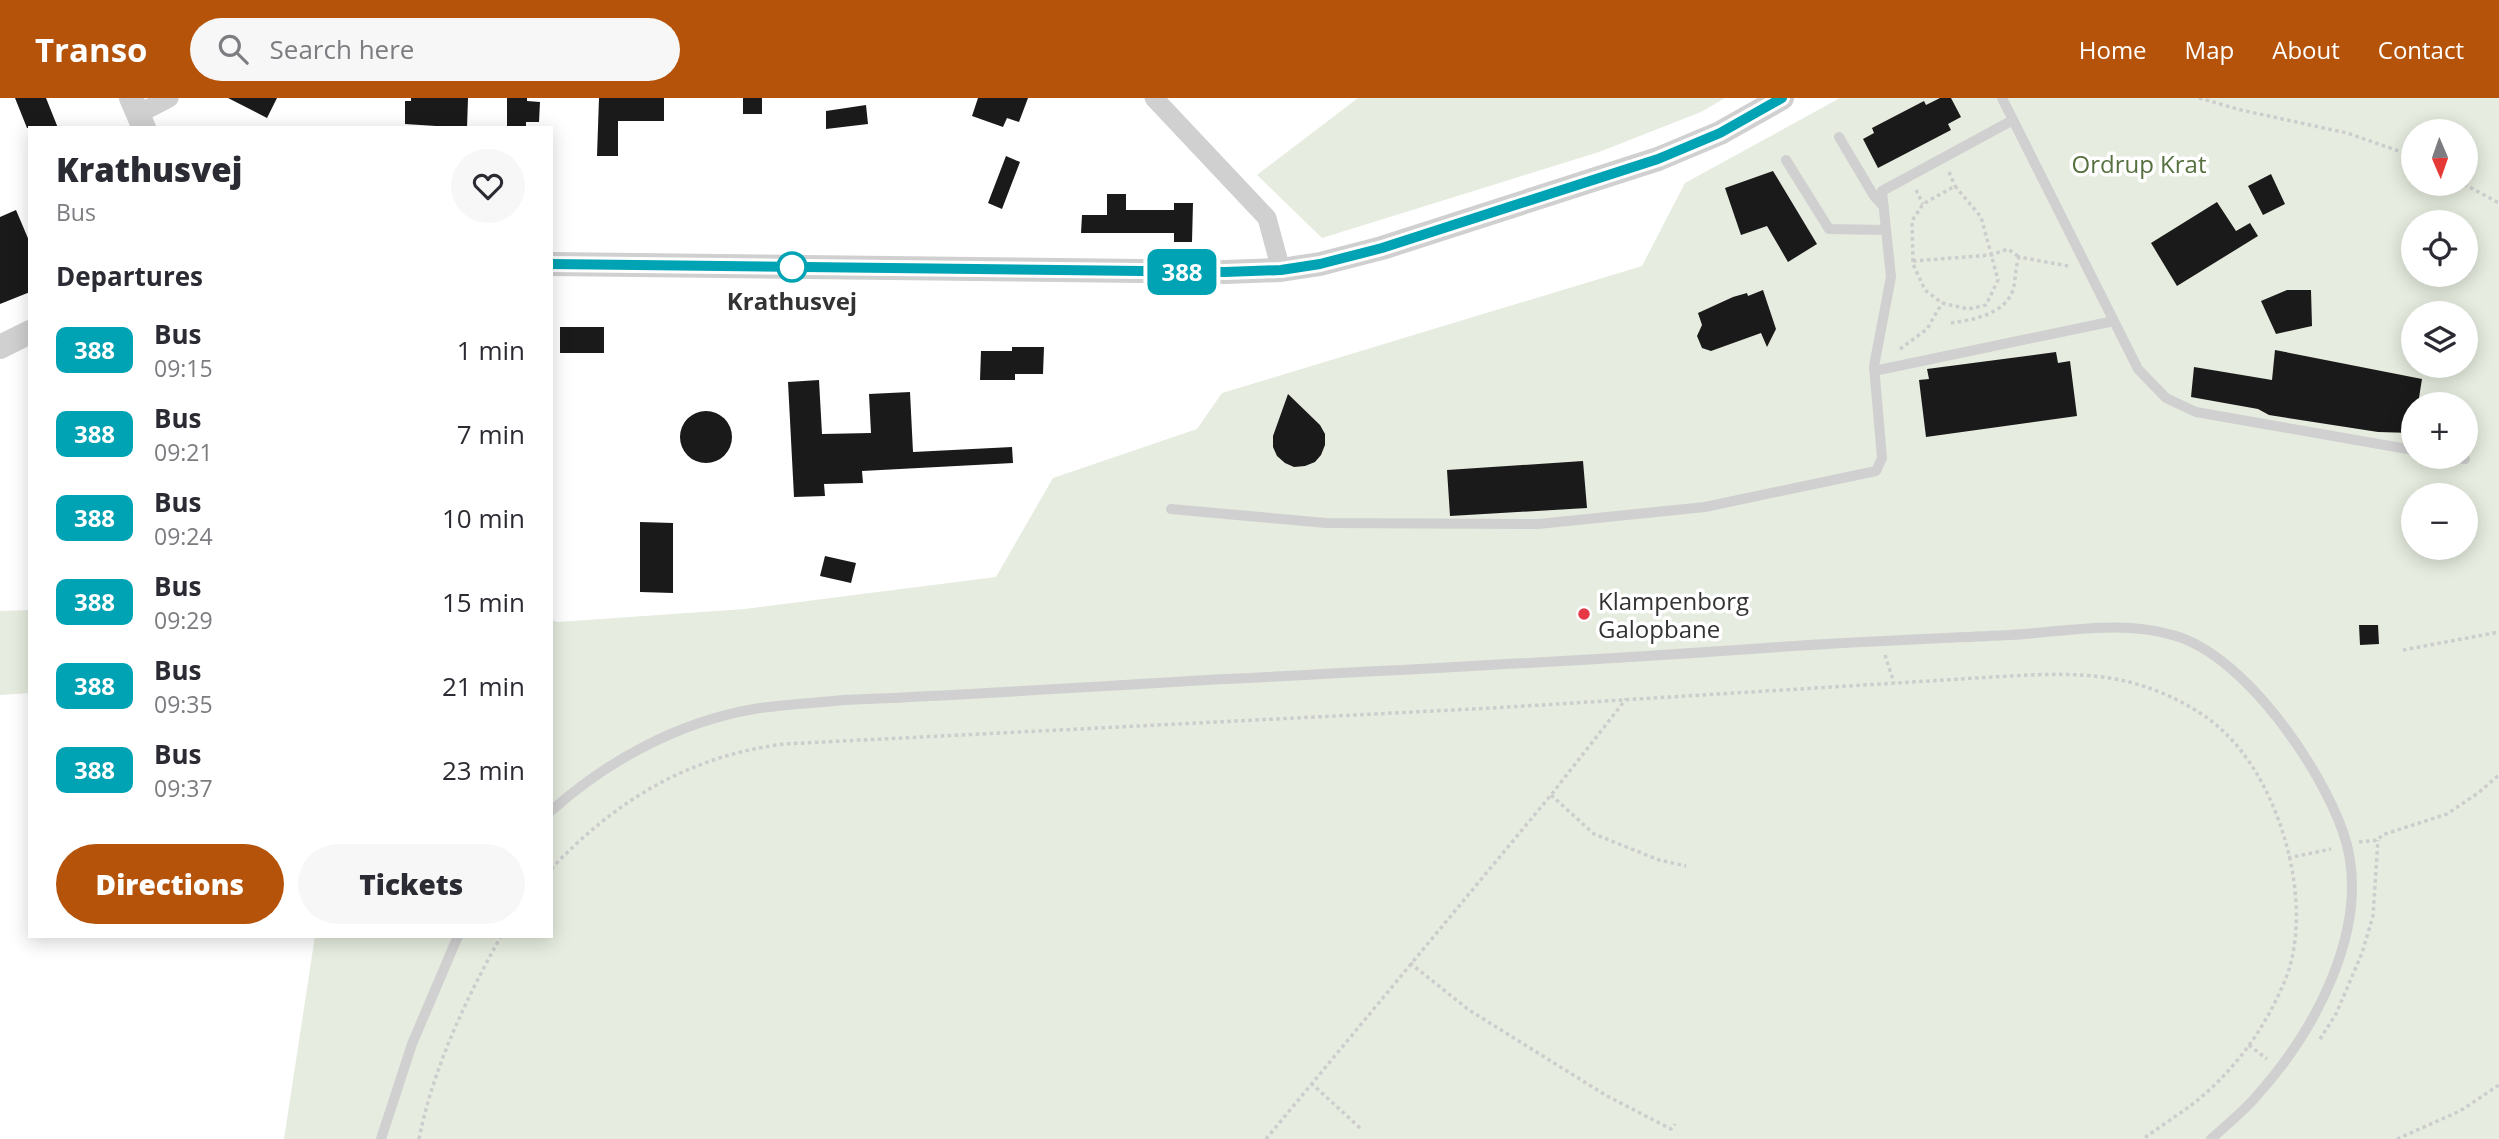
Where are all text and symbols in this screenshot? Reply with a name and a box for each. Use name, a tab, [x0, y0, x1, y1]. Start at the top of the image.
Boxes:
search box	[190, 18, 680, 81]
text: Transo	[35, 27, 148, 72]
icon: search	[214, 30, 252, 68]
text: Search here	[270, 31, 414, 67]
text: Home	[2079, 33, 2147, 66]
text: Map	[2185, 33, 2234, 66]
text: About	[2272, 33, 2340, 66]
text: Contact	[2378, 33, 2464, 66]
north arrow	[2401, 119, 2478, 196]
map controls	[2401, 119, 2478, 560]
text: Krathusvej	[56, 147, 242, 192]
park label: Ordrup Krat	[2072, 147, 2207, 180]
button: heart	[451, 149, 525, 223]
text: Bus	[56, 196, 96, 228]
button: locate	[2401, 210, 2478, 287]
line badge: 388	[1142, 249, 1222, 295]
marker: Krathusvej	[777, 252, 807, 282]
text: 388	[1161, 255, 1203, 288]
text: Departures	[56, 258, 203, 294]
place label: Krathusvej	[727, 284, 857, 317]
button: layers	[2401, 301, 2478, 378]
text: Bus	[154, 316, 201, 352]
text: 1 min	[457, 332, 525, 368]
text: 388	[74, 333, 115, 366]
text: 09:15	[154, 352, 213, 384]
button: +	[2401, 392, 2478, 469]
text: Bus	[154, 400, 201, 436]
text: 7 min	[457, 416, 525, 452]
text: 388	[74, 417, 115, 450]
text: 09:21	[154, 436, 213, 468]
button: −	[2401, 483, 2478, 560]
text: Bus	[154, 484, 201, 520]
text: 10 min	[442, 500, 525, 536]
text: 388	[74, 501, 115, 534]
text: 09:24	[154, 520, 213, 552]
text: Bus	[154, 568, 201, 604]
text: 15 min	[442, 584, 525, 620]
place label: Klampenborg Galopbane	[1598, 584, 1749, 645]
text: 388	[74, 585, 115, 618]
text: 09:29	[154, 604, 213, 636]
marker: Klampenborg Galopbane	[1576, 606, 1592, 622]
text: Bus	[154, 652, 201, 688]
text: 21 min	[442, 668, 525, 704]
text: 388	[74, 669, 115, 702]
text: 09:35	[154, 688, 213, 720]
text: Bus	[154, 736, 201, 772]
text: 23 min	[442, 752, 525, 788]
text: 388	[74, 753, 115, 786]
text: 09:37	[154, 772, 213, 804]
button: Directions	[56, 844, 284, 924]
button: Tickets	[298, 844, 525, 924]

